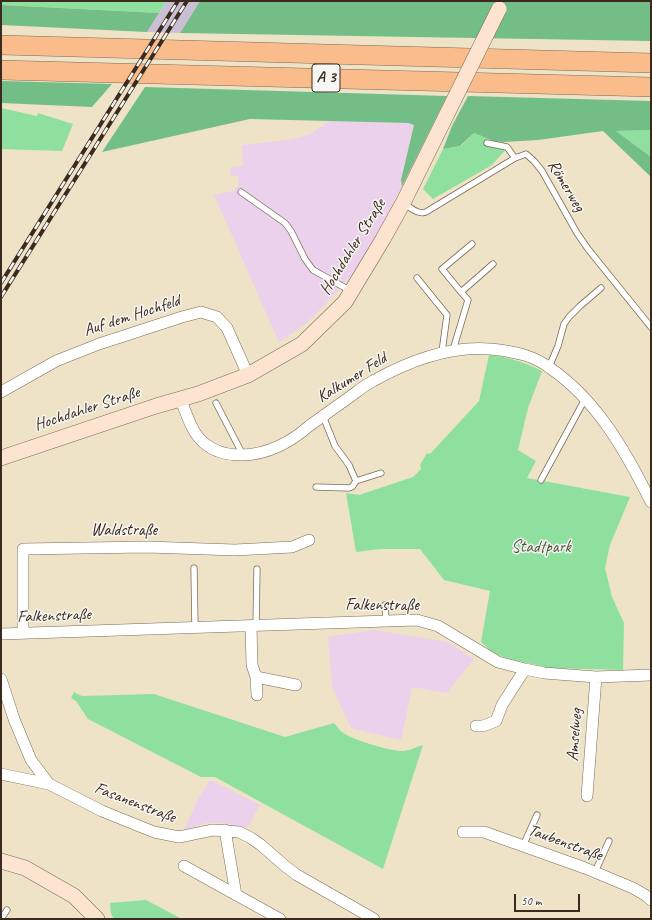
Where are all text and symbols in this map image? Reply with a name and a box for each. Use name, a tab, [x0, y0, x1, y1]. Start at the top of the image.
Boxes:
road number: A 3	[312, 64, 340, 92]
street label: Römerweg	[543, 156, 589, 216]
street label: Hochdahler Straße	[315, 195, 391, 299]
street label: Auf dem Hochfeld	[81, 291, 183, 341]
street label: Kalkumer Feld	[313, 349, 391, 407]
street label: Hochdahler Straße	[32, 382, 142, 436]
street label: Waldstraße	[91, 521, 157, 541]
park label: Stadtpark	[511, 538, 571, 558]
street label: Falkenstraße	[345, 596, 419, 616]
street label: Falkenstraße	[17, 605, 91, 627]
street label: Amselweg	[563, 708, 587, 762]
street label: Fasanenstraße	[92, 778, 178, 828]
street label: Taubenstraße	[525, 820, 605, 866]
scale bar	[516, 886, 582, 912]
text: 50 m	[521, 893, 541, 909]

